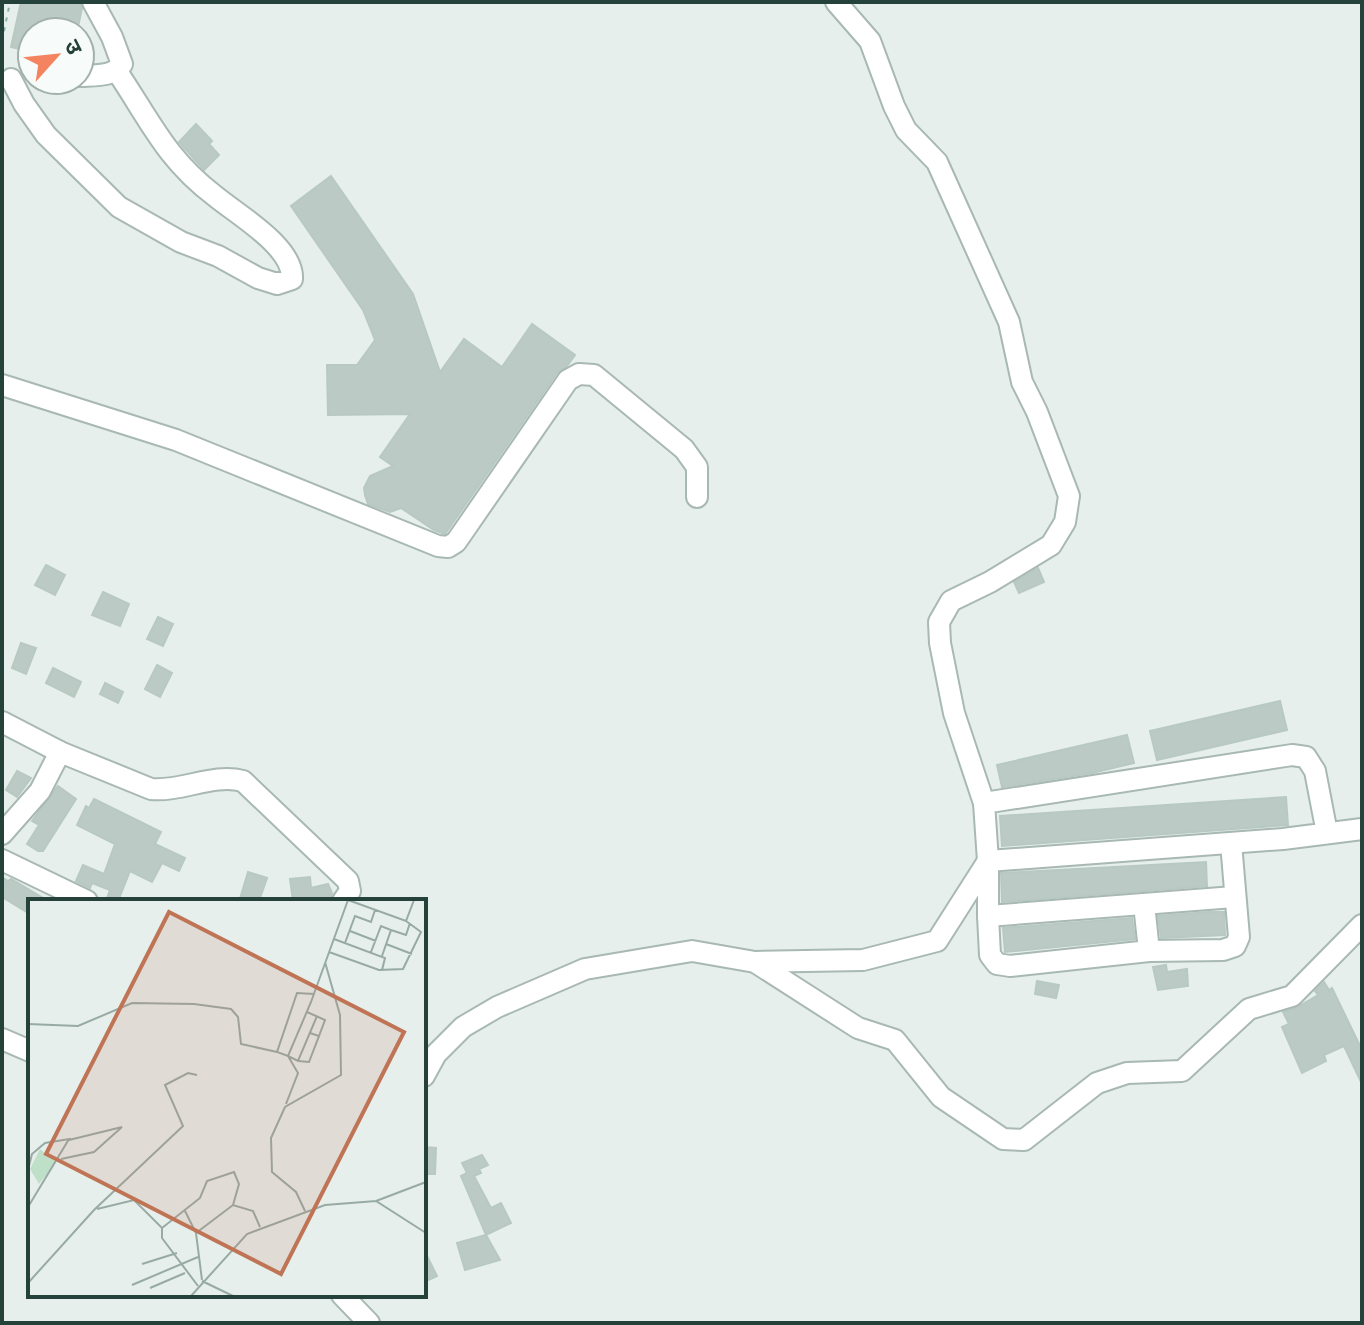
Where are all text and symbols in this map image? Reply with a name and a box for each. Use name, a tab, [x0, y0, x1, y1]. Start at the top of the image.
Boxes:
north arrow	[16, 16, 96, 96]
text: उ	[60, 35, 89, 59]
inset map	[28, 899, 426, 1297]

